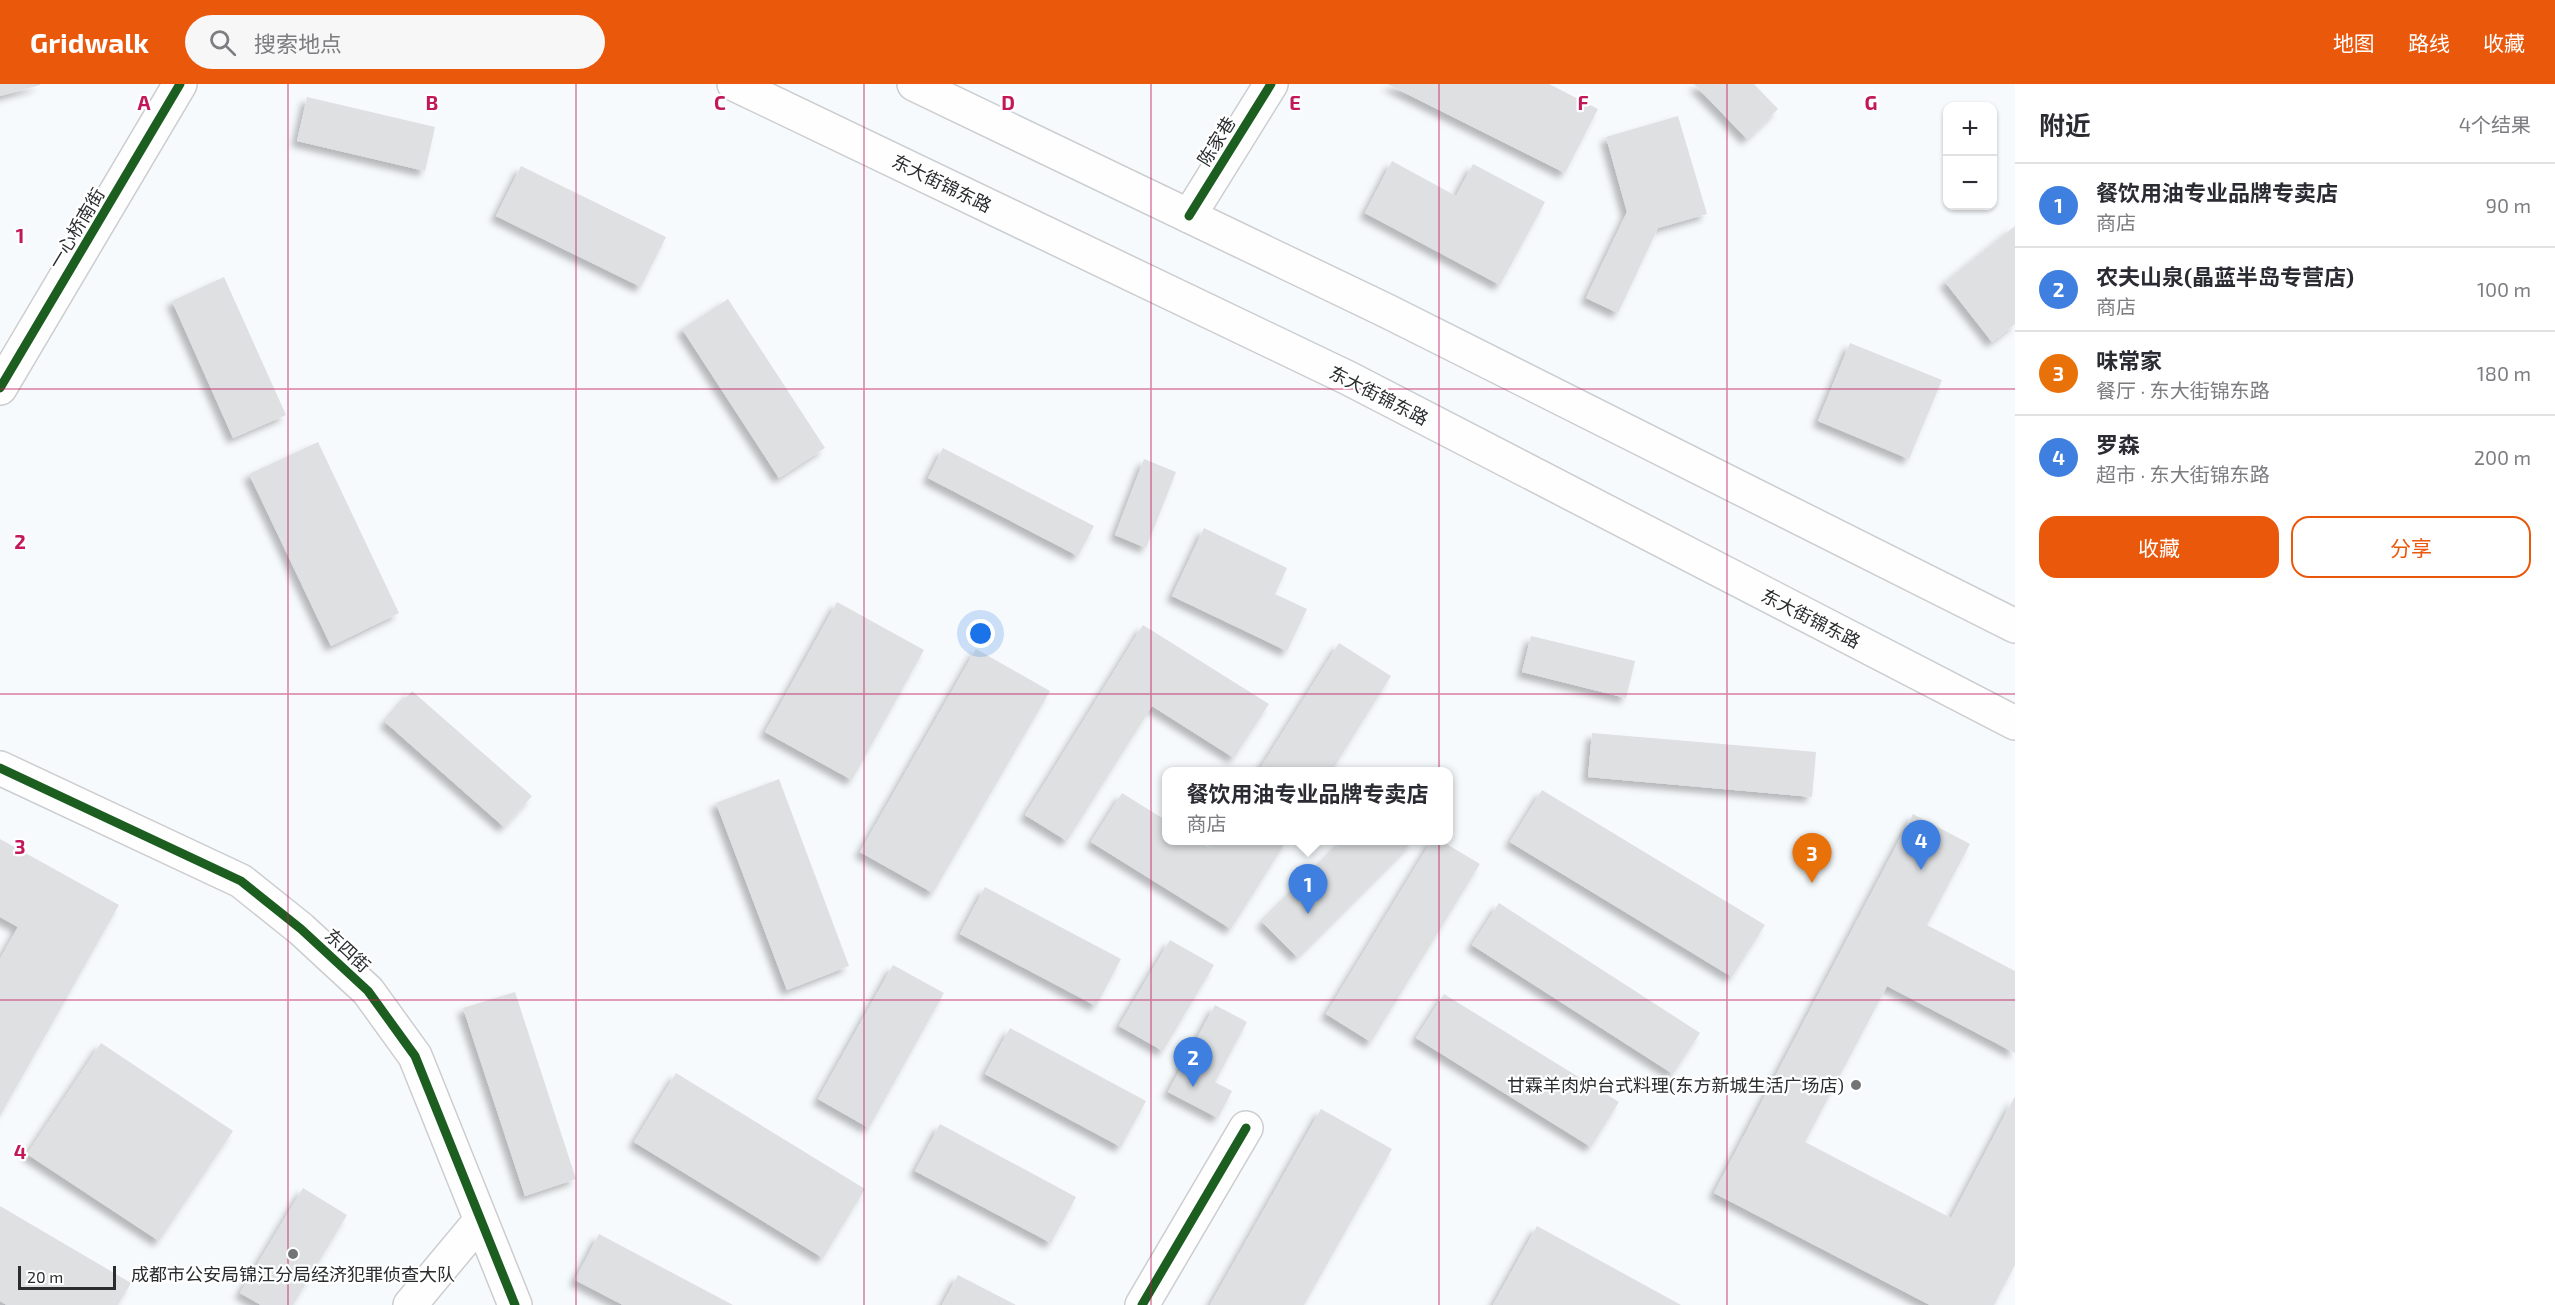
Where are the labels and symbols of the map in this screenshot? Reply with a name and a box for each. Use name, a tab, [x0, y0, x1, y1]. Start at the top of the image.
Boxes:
text: A	[137, 90, 151, 114]
text: B	[426, 90, 438, 114]
text: C	[714, 90, 726, 114]
text: D	[1001, 90, 1015, 114]
text: E	[1289, 90, 1301, 114]
text: F	[1577, 90, 1589, 114]
text: G	[1865, 90, 1877, 114]
street label: 陈家巷	[1192, 112, 1240, 170]
street label: 东大街锦东路	[889, 149, 995, 217]
street label: 一心桥南街	[43, 184, 109, 272]
text: 1	[16, 223, 24, 247]
street label: 东大街锦东路	[1326, 361, 1432, 429]
text: 2	[14, 529, 26, 553]
street label: 东大街锦东路	[1758, 584, 1864, 652]
your location	[966, 619, 995, 648]
pin: 4	[1902, 820, 1940, 870]
text: 3	[14, 834, 26, 858]
pin: 3	[1792, 834, 1832, 883]
pin: 1	[1288, 864, 1328, 914]
street label: 东四街	[321, 924, 375, 976]
pin: 2	[1174, 1038, 1212, 1087]
place label: 甘霖羊肉炉台式料理(东方新城生活广场店)	[1507, 1074, 1844, 1096]
marker: 甘霖羊肉炉台式料理(东方新城生活广场店)	[1849, 1078, 1863, 1092]
text: 4	[14, 1139, 27, 1163]
marker: 成都市公安局锦江分局经济犯罪侦查大队	[286, 1247, 300, 1261]
scale bar	[18, 1263, 116, 1290]
place label: 成都市公安局锦江分局经济犯罪侦查大队	[131, 1263, 455, 1285]

